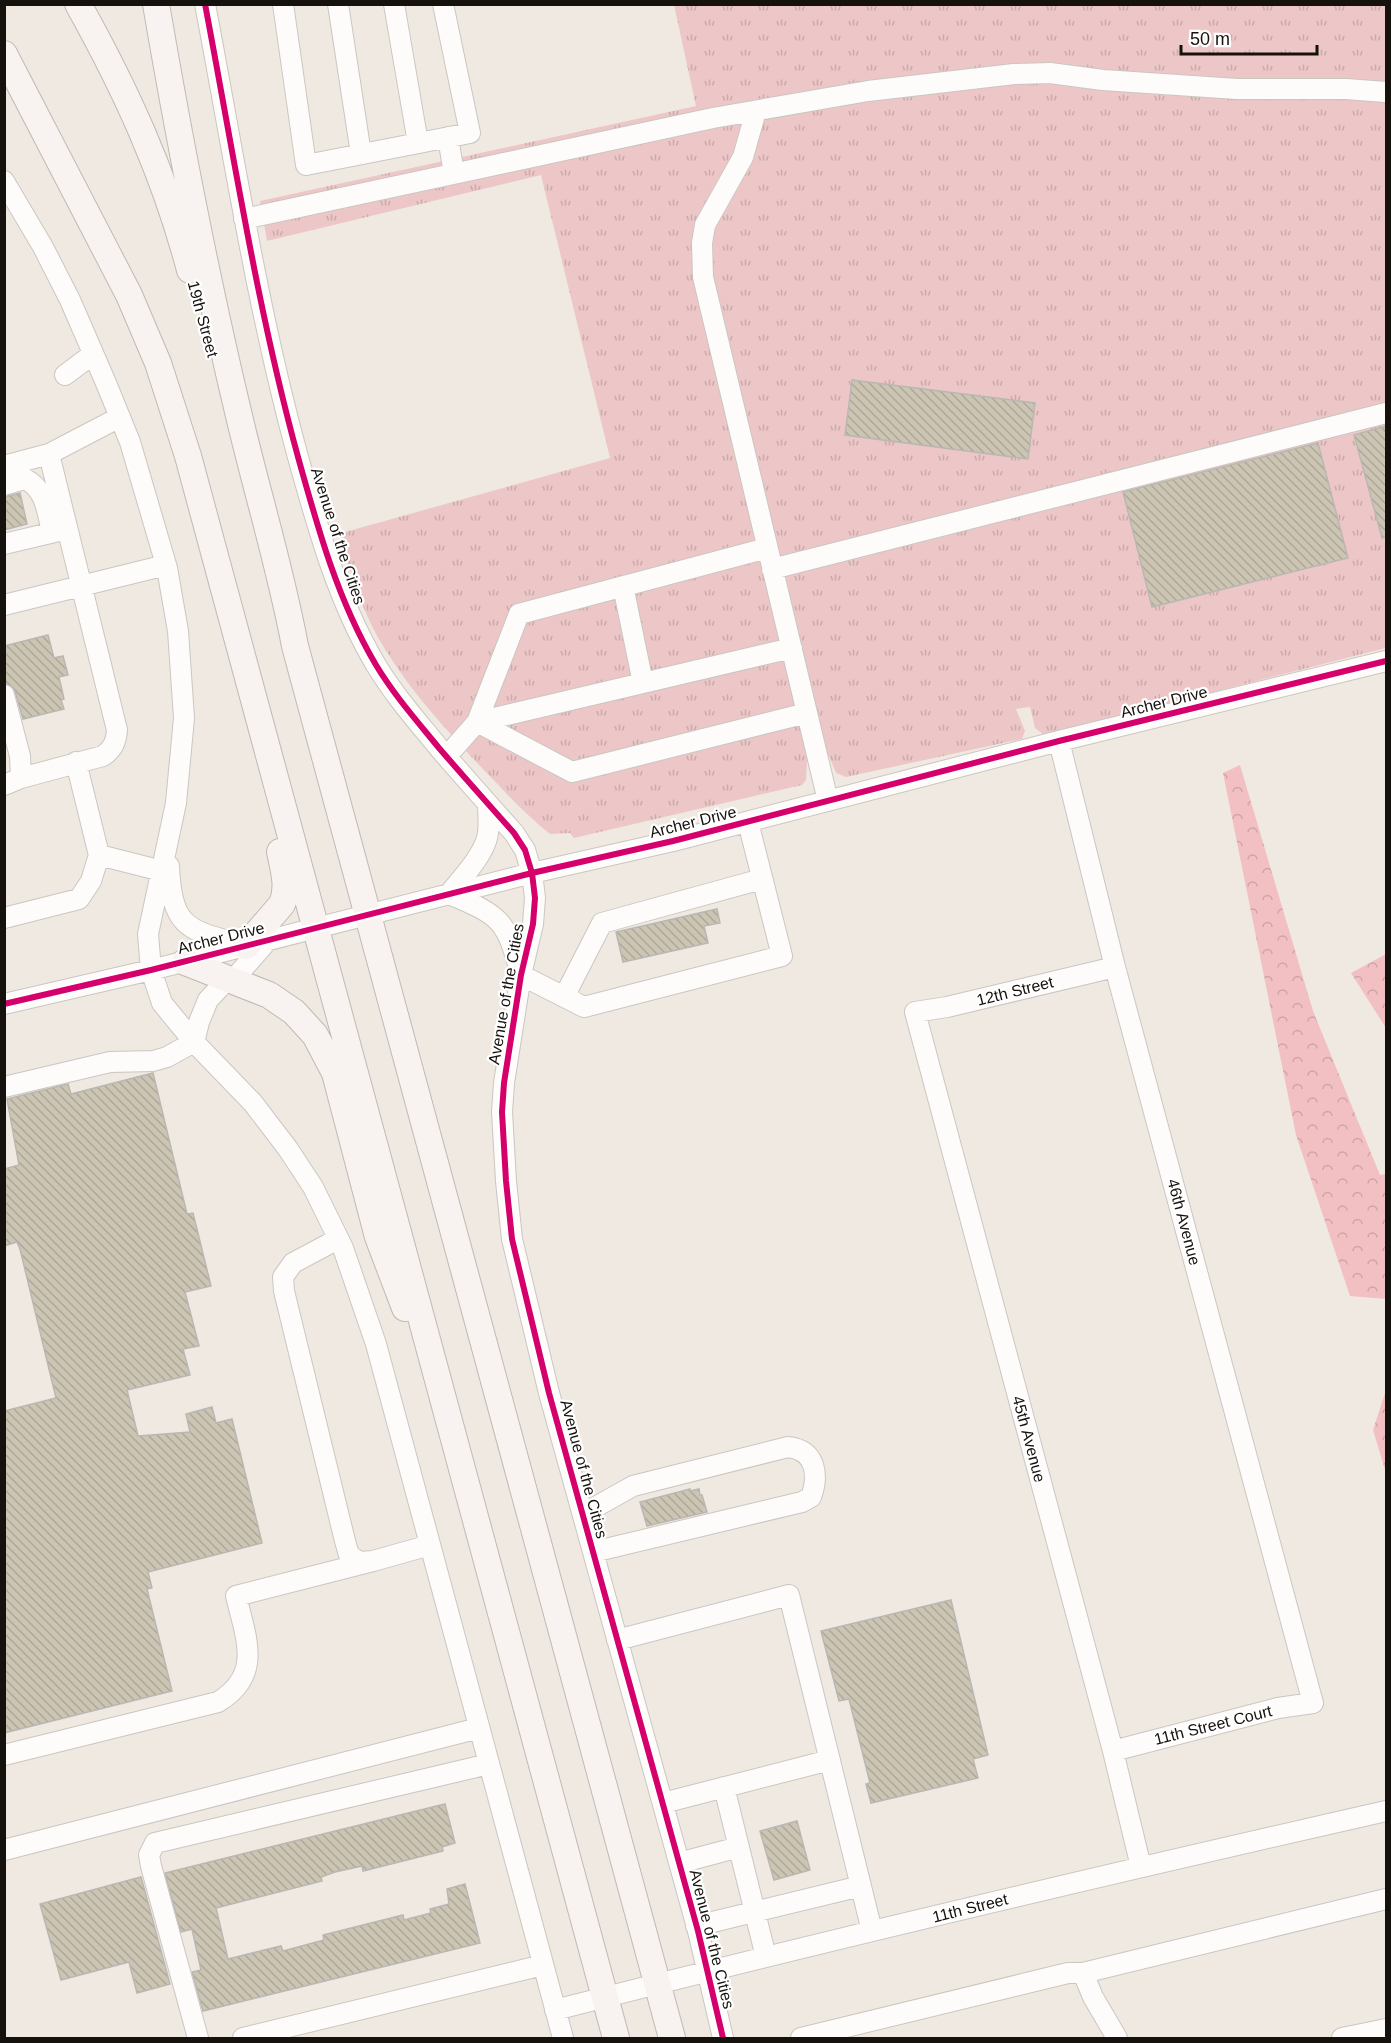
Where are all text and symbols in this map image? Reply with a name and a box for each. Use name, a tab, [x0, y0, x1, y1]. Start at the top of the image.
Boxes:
scale bar	[1181, 18, 1318, 56]
text: 50 m	[1190, 29, 1230, 49]
street label: 19th Street	[185, 279, 221, 360]
street label: Avenue of the Cities	[308, 465, 368, 607]
street label: Archer Drive	[1119, 683, 1209, 721]
street label: Archer Drive	[648, 803, 738, 841]
street label: Archer Drive	[176, 919, 266, 957]
street label: Avenue of the Cities	[485, 922, 527, 1066]
street label: 12th Street	[975, 973, 1056, 1009]
street label: 46th Avenue	[1164, 1177, 1204, 1267]
street label: 45th Avenue	[1009, 1394, 1049, 1484]
street label: Avenue of the Cities	[557, 1398, 611, 1540]
street label: 11th Street Court	[1152, 1702, 1274, 1748]
street label: Avenue of the Cities	[686, 1868, 738, 2010]
street label: 11th Street	[931, 1890, 1010, 1926]

